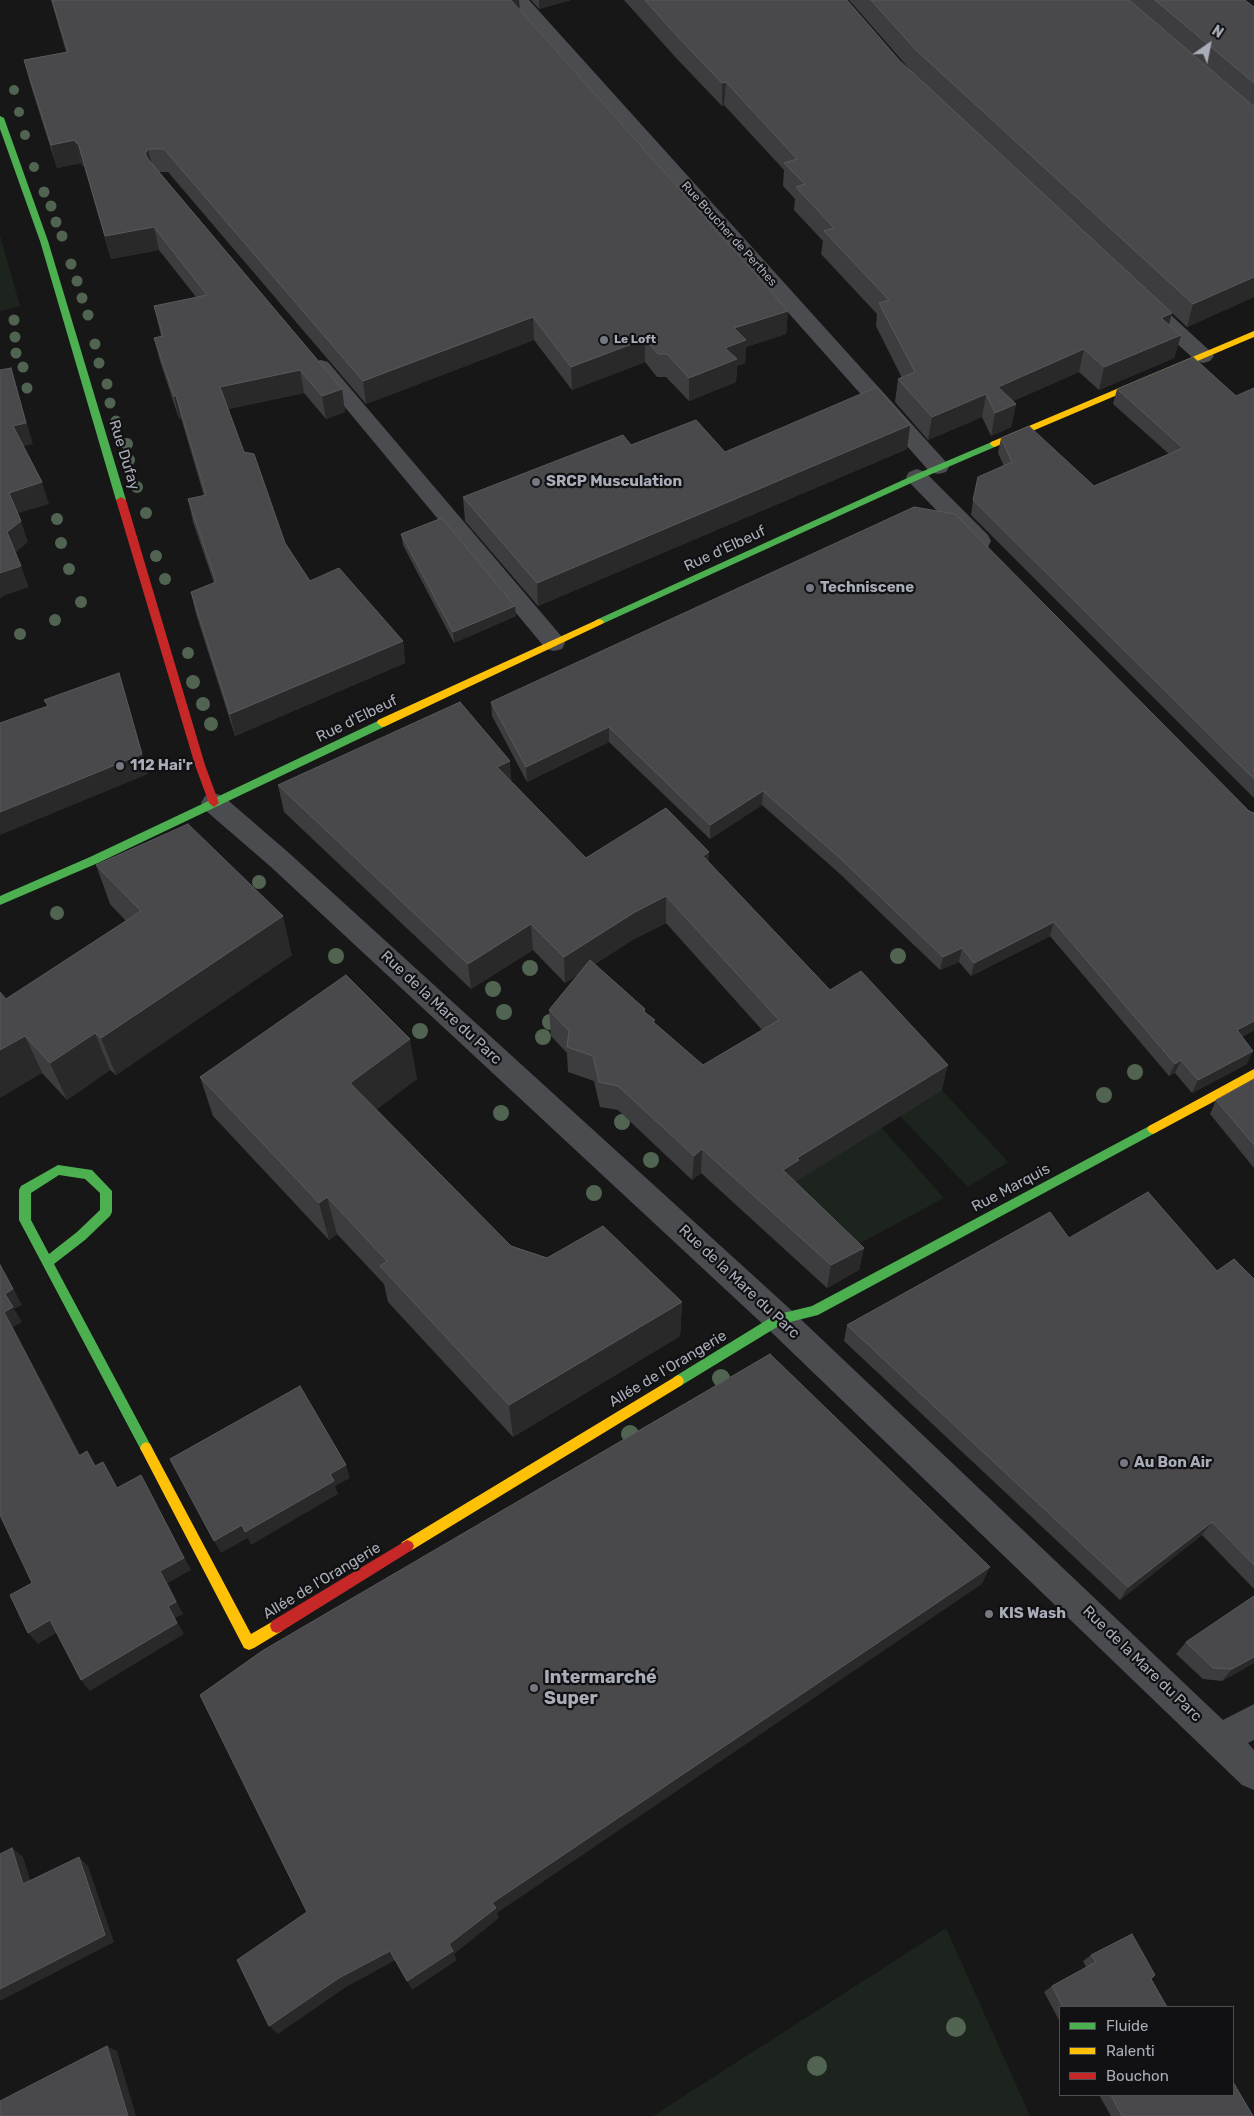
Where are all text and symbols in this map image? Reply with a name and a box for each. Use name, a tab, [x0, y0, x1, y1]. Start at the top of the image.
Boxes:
north arrow	[1184, 20, 1234, 70]
text: N	[1209, 22, 1226, 42]
street label: Rue Boucher de Perthes	[678, 179, 780, 289]
place label: Le Loft	[614, 333, 656, 347]
marker: Le Loft	[598, 334, 610, 346]
street label: Rue Dufay	[105, 418, 143, 492]
place label: SRCP Musculation	[546, 473, 682, 491]
marker: SRCP Musculation	[530, 476, 542, 488]
street label: Rue d'Elbeuf	[681, 522, 769, 576]
place label: Techniscene	[820, 579, 914, 597]
marker: Techniscene	[804, 582, 816, 594]
street label: Rue d'Elbeuf	[314, 692, 400, 746]
place label: 112 Hai'r	[130, 757, 193, 775]
marker: 112 Hai'r	[114, 760, 126, 772]
street label: Rue de la Mare du Parc	[377, 947, 505, 1069]
street label: Rue Marquis	[969, 1160, 1053, 1216]
street label: Rue de la Mare du Parc	[675, 1221, 803, 1343]
street label: Allée de l'Orangerie	[606, 1327, 730, 1411]
place label: Au Bon Air	[1134, 1454, 1212, 1472]
marker: Au Bon Air	[1118, 1457, 1130, 1469]
street label: Allée de l'Orangerie	[260, 1539, 384, 1623]
street label: Rue de la Mare du Parc	[1079, 1602, 1205, 1726]
place label: KIS Wash	[999, 1605, 1066, 1623]
marker: KIS Wash	[983, 1608, 995, 1620]
place label: Intermarché Super	[544, 1667, 657, 1710]
marker: Intermarché Super	[528, 1682, 540, 1694]
legend	[1059, 2006, 1234, 2096]
text: Fluide	[1106, 2017, 1148, 2035]
text: Ralenti	[1106, 2042, 1155, 2060]
text: Bouchon	[1106, 2067, 1169, 2085]

